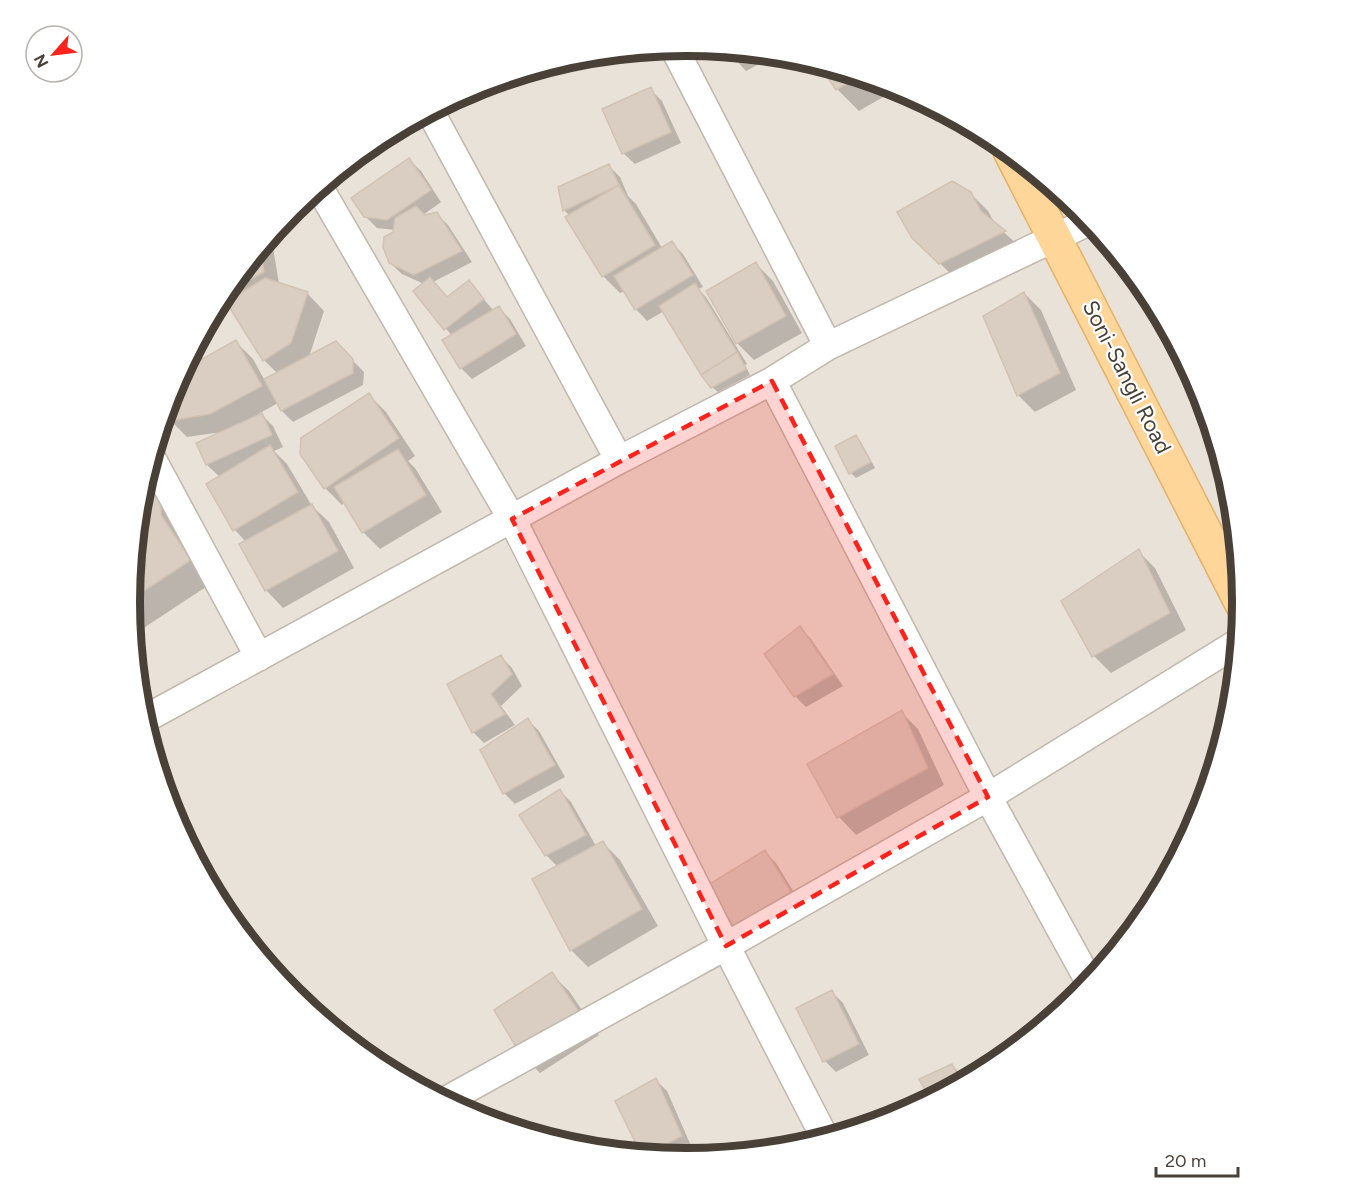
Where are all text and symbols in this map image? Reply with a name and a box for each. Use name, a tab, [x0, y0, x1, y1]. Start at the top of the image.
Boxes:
north arrow	[24, 24, 84, 84]
text: N	[30, 51, 52, 71]
street label: Soni-Sangli Road	[1077, 296, 1177, 458]
scale bar	[1156, 1140, 1238, 1178]
text: 20 m	[1165, 1150, 1206, 1172]

